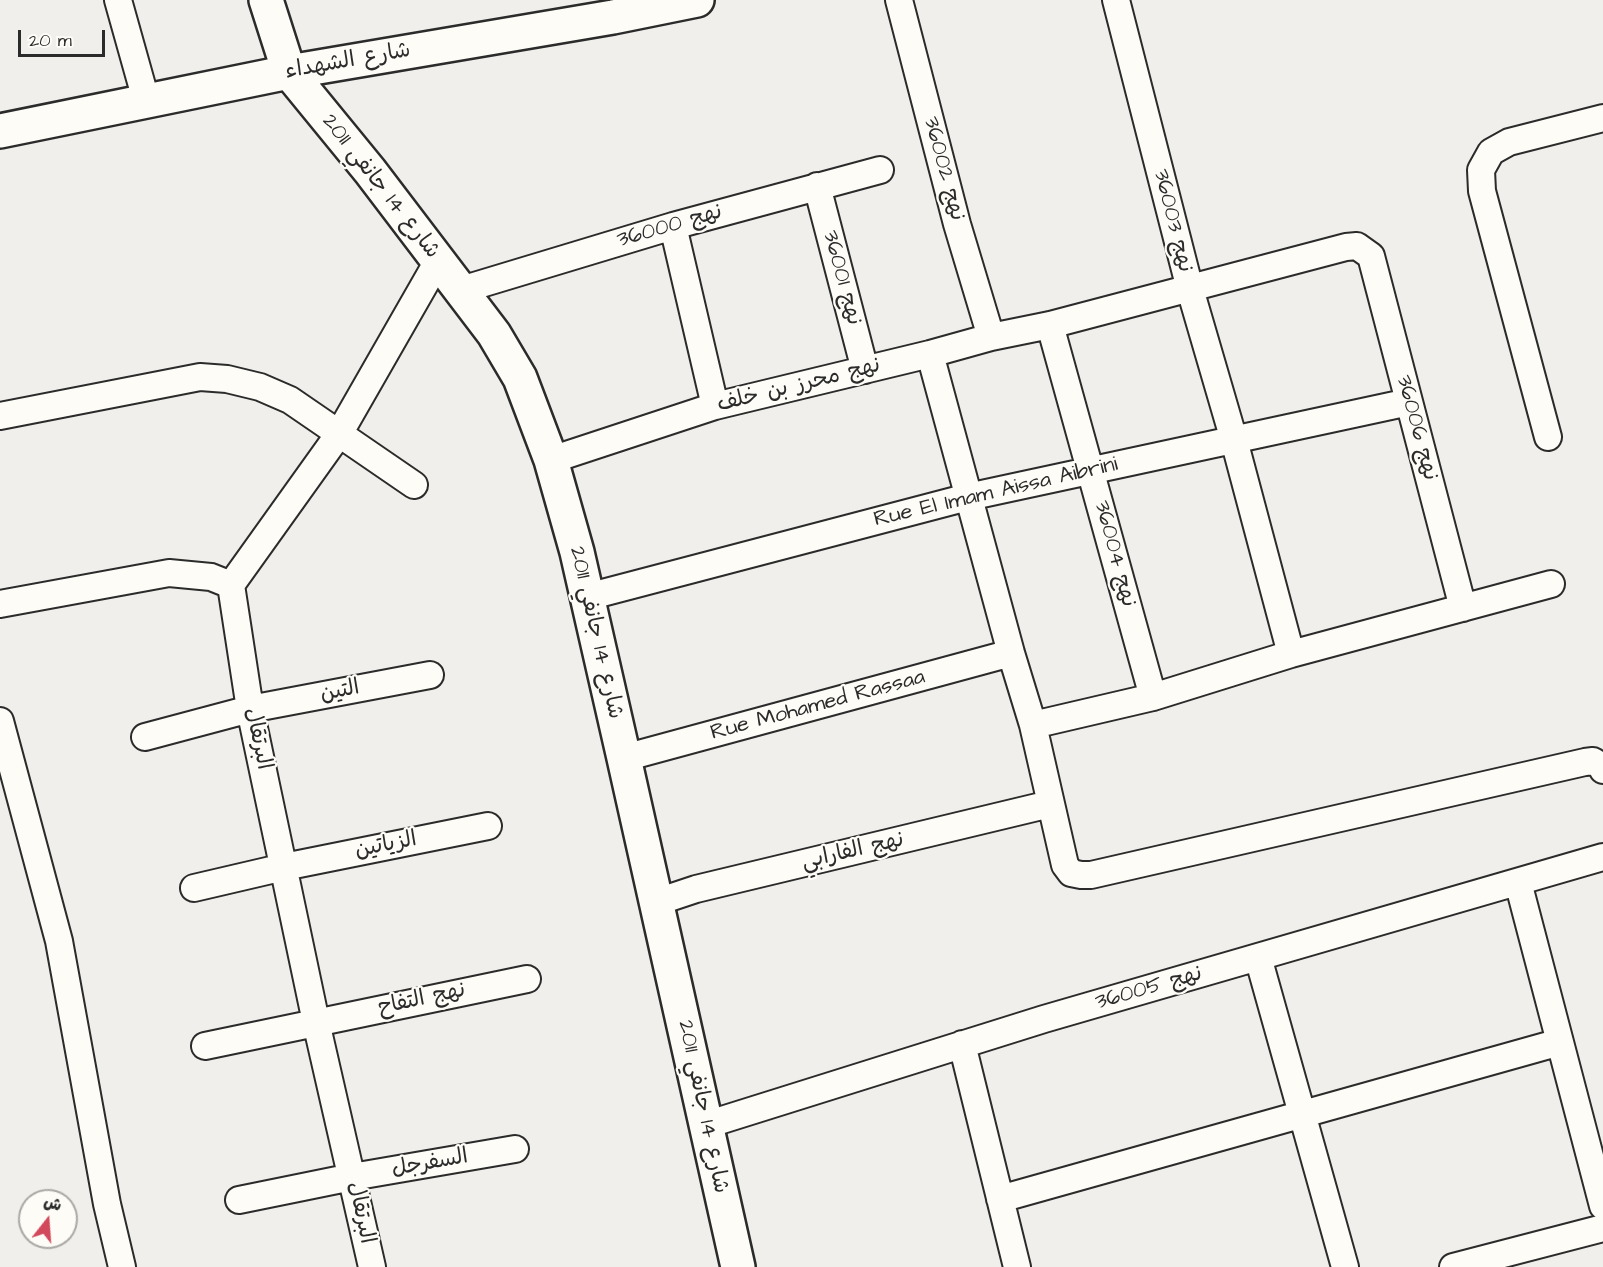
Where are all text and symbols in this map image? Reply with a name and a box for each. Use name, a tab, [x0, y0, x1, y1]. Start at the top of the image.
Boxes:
scale bar	[21, 18, 108, 56]
text: 20 m	[29, 28, 72, 53]
street label: شارع الشهداء	[283, 38, 413, 86]
street label: شارع 14 جانفي 2011	[315, 109, 445, 265]
street label: نهج 36002	[916, 114, 970, 224]
street label: نهج 36003	[1146, 167, 1198, 275]
street label: نهج 36000	[614, 199, 726, 255]
street label: نهج 36001	[816, 228, 866, 328]
street label: نهج محرز بن خلف	[715, 353, 883, 419]
street label: نهج 36006	[1389, 372, 1443, 484]
street label: Rue El Imam Aissa Aibrini	[871, 452, 1121, 534]
street label: نهج 36004	[1087, 498, 1141, 610]
street label: شارع 14 جانفي 2011	[562, 544, 628, 722]
street label: Rue Mohamed Rassaa	[708, 665, 928, 747]
street label: التين	[318, 675, 362, 709]
street label: البرتقال	[238, 706, 276, 772]
street label: الزياتين	[353, 827, 419, 865]
street label: نهج الفارابي	[799, 827, 907, 877]
street label: نهج 36005	[1093, 961, 1205, 1017]
street label: نهج التفاح	[376, 978, 468, 1022]
street label: شارع 14 جانفي 2011	[671, 1018, 733, 1196]
street label: السفرجل	[390, 1144, 470, 1184]
street label: البرتقال	[341, 1180, 379, 1246]
north arrow	[18, 1189, 78, 1249]
text: ش	[41, 1191, 64, 1217]

